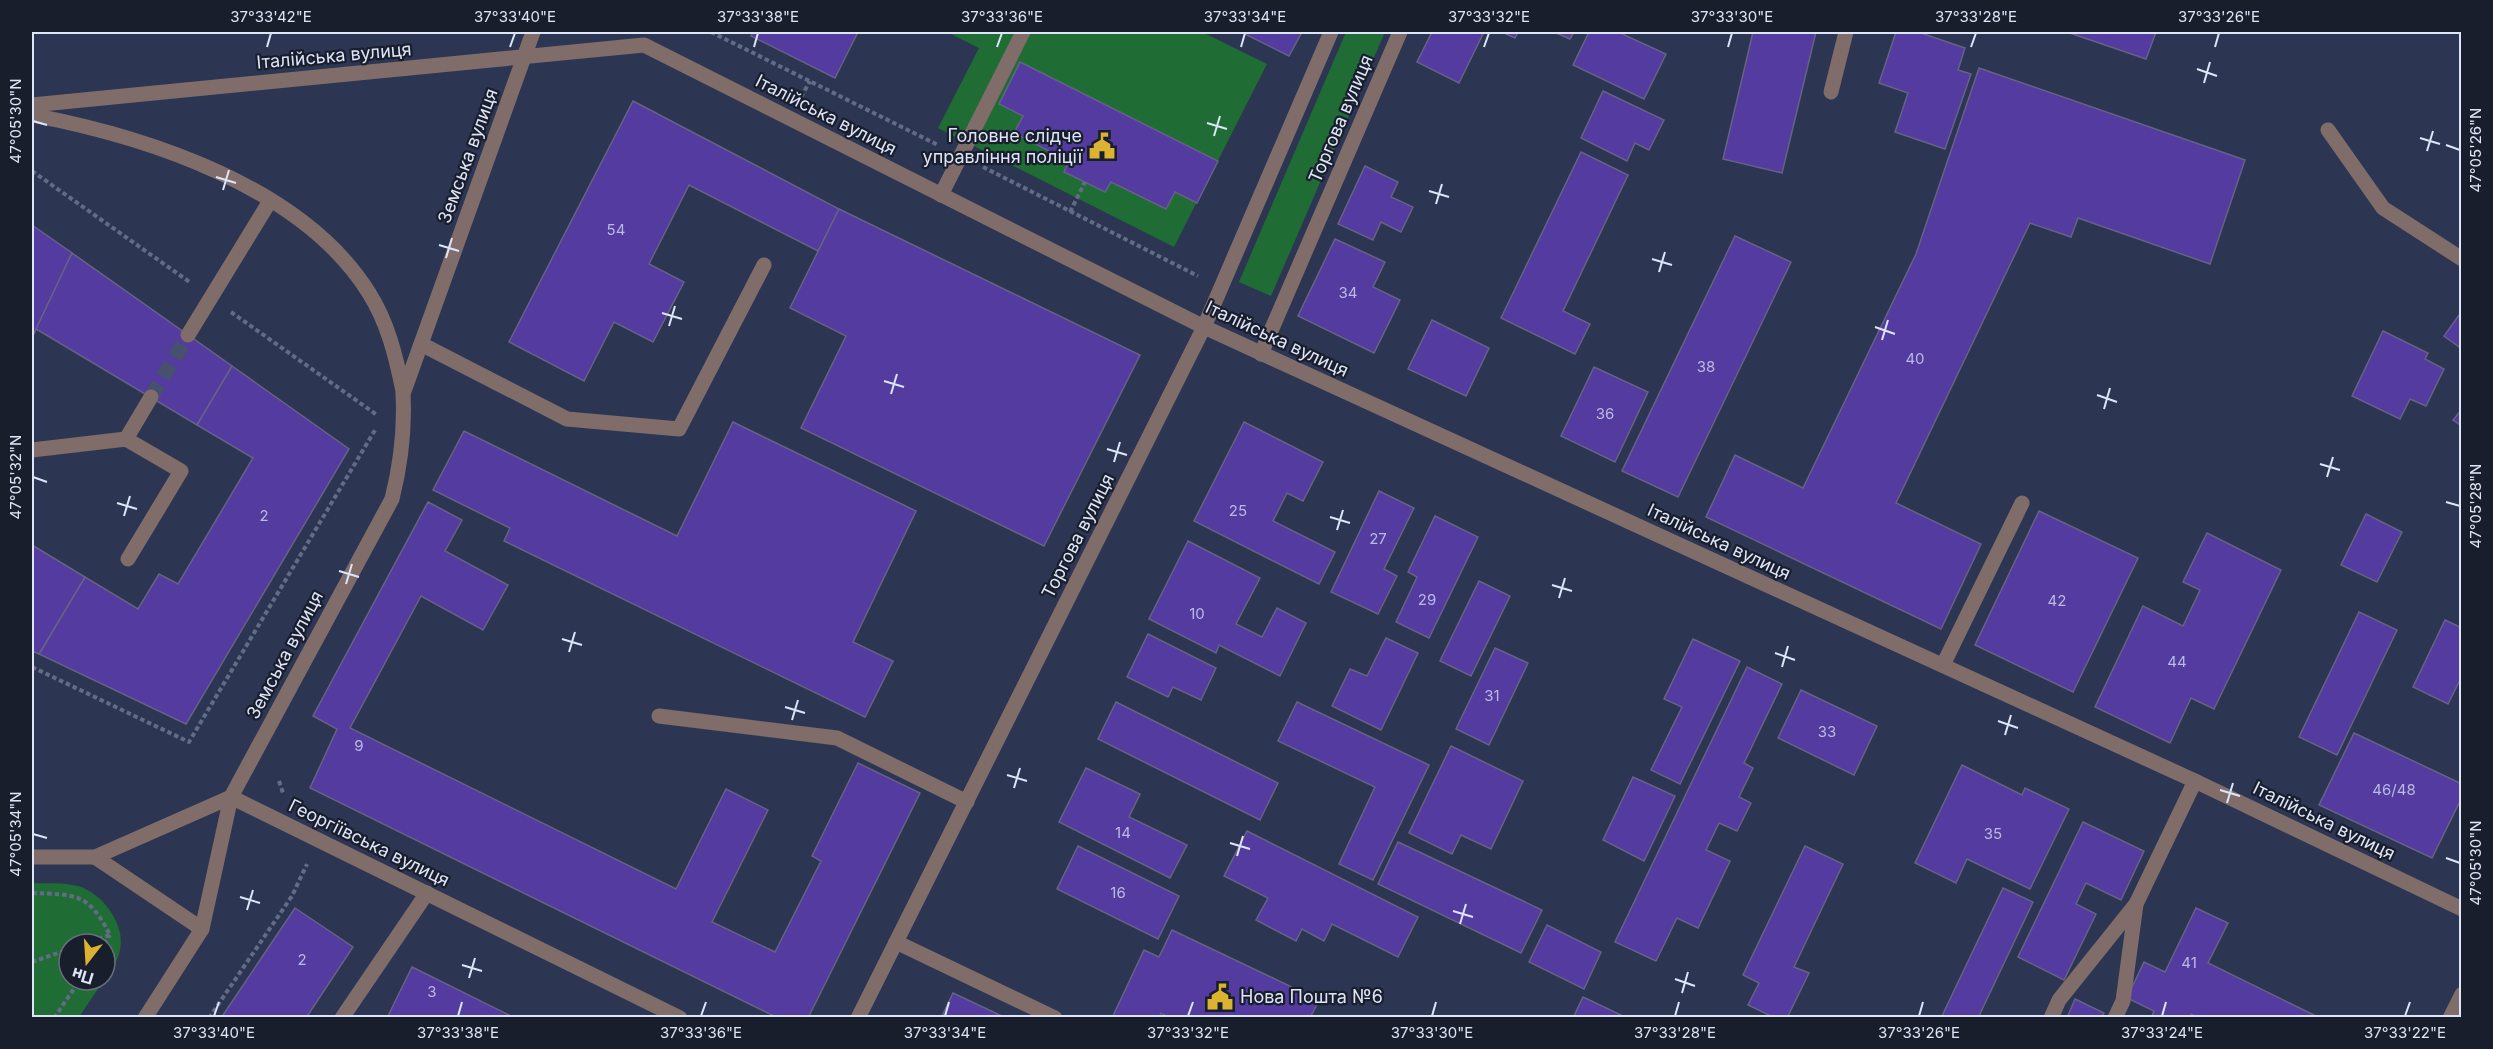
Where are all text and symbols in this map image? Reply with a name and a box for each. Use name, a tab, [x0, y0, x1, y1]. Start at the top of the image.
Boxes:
text: 37°33'42"E	[230, 7, 312, 26]
text: 37°33'40"E	[474, 7, 556, 26]
text: 37°33'38"E	[717, 7, 799, 26]
text: 37°33'36"E	[961, 7, 1043, 26]
text: 37°33'34"E	[1204, 7, 1286, 26]
text: 37°33'32"E	[1448, 7, 1530, 26]
text: 37°33'30"E	[1691, 7, 1773, 26]
text: 37°33'28"E	[1935, 7, 2017, 26]
text: 37°33'26"E	[2178, 7, 2260, 26]
street label: Італійська вулиця	[256, 38, 412, 73]
street label: Торгова вулиця	[1304, 52, 1377, 186]
street label: Італійська вулиця	[752, 70, 900, 159]
text: 47°05'30"N	[6, 78, 25, 164]
street label: Земська вулиця	[433, 86, 502, 226]
text: 47°05'26"N	[2466, 108, 2485, 192]
place label: Головне слідче управління поліції	[923, 125, 1084, 167]
public building icon: Головне слідче управління поліції	[1087, 131, 1117, 161]
house number: 54	[607, 220, 625, 239]
house number: 34	[1339, 283, 1357, 302]
street label: Італійська вулиця	[1202, 296, 1352, 381]
house number: 40	[1905, 349, 1925, 368]
house number: 38	[1697, 357, 1715, 376]
house number: 36	[1596, 404, 1614, 423]
text: 47°05'32"N	[6, 435, 25, 519]
text: 47°05'28"N	[2466, 464, 2485, 548]
street label: Торгова вулиця	[1037, 470, 1118, 602]
street label: Італійська вулиця	[1644, 499, 1794, 584]
house number: 25	[1229, 501, 1247, 520]
house number: 2	[259, 506, 269, 525]
house number: 27	[1369, 529, 1387, 548]
street label: Земська вулиця	[242, 587, 327, 722]
house number: 29	[1418, 590, 1436, 609]
house number: 42	[2048, 591, 2066, 610]
house number: 10	[1189, 604, 1205, 623]
house number: 44	[2167, 652, 2187, 671]
house number: 31	[1484, 686, 1500, 705]
house number: 33	[1818, 722, 1836, 741]
house number: 9	[354, 736, 364, 755]
street label: Італійська вулиця	[2250, 777, 2399, 864]
house number: 46/48	[2372, 780, 2416, 799]
text: 47°05'34"N	[6, 791, 25, 877]
street label: Георгіївська вулиця	[285, 795, 453, 891]
text: 47°05'30"N	[2466, 820, 2485, 906]
house number: 14	[1115, 823, 1131, 842]
house number: 35	[1984, 824, 2002, 843]
house number: 16	[1110, 883, 1126, 902]
north arrow	[57, 932, 117, 992]
house number: 2	[297, 950, 307, 969]
house number: 41	[2181, 953, 2197, 972]
text: Пн	[69, 964, 96, 989]
house number: 3	[427, 982, 437, 1001]
public building icon: Нова Пошта №6	[1205, 982, 1235, 1012]
place label: Нова Пошта №6	[1240, 986, 1383, 1007]
text: 37°33'40"E	[173, 1023, 255, 1042]
text: 37°33'38"E	[417, 1023, 499, 1042]
text: 37°33'36"E	[660, 1023, 742, 1042]
text: 37°33'34"E	[904, 1023, 986, 1042]
text: 37°33'32"E	[1147, 1023, 1229, 1042]
text: 37°33'30"E	[1391, 1023, 1473, 1042]
text: 37°33'28"E	[1634, 1023, 1716, 1042]
text: 37°33'26"E	[1878, 1023, 1960, 1042]
text: 37°33'24"E	[2121, 1023, 2203, 1042]
text: 37°33'22"E	[2364, 1023, 2446, 1042]

